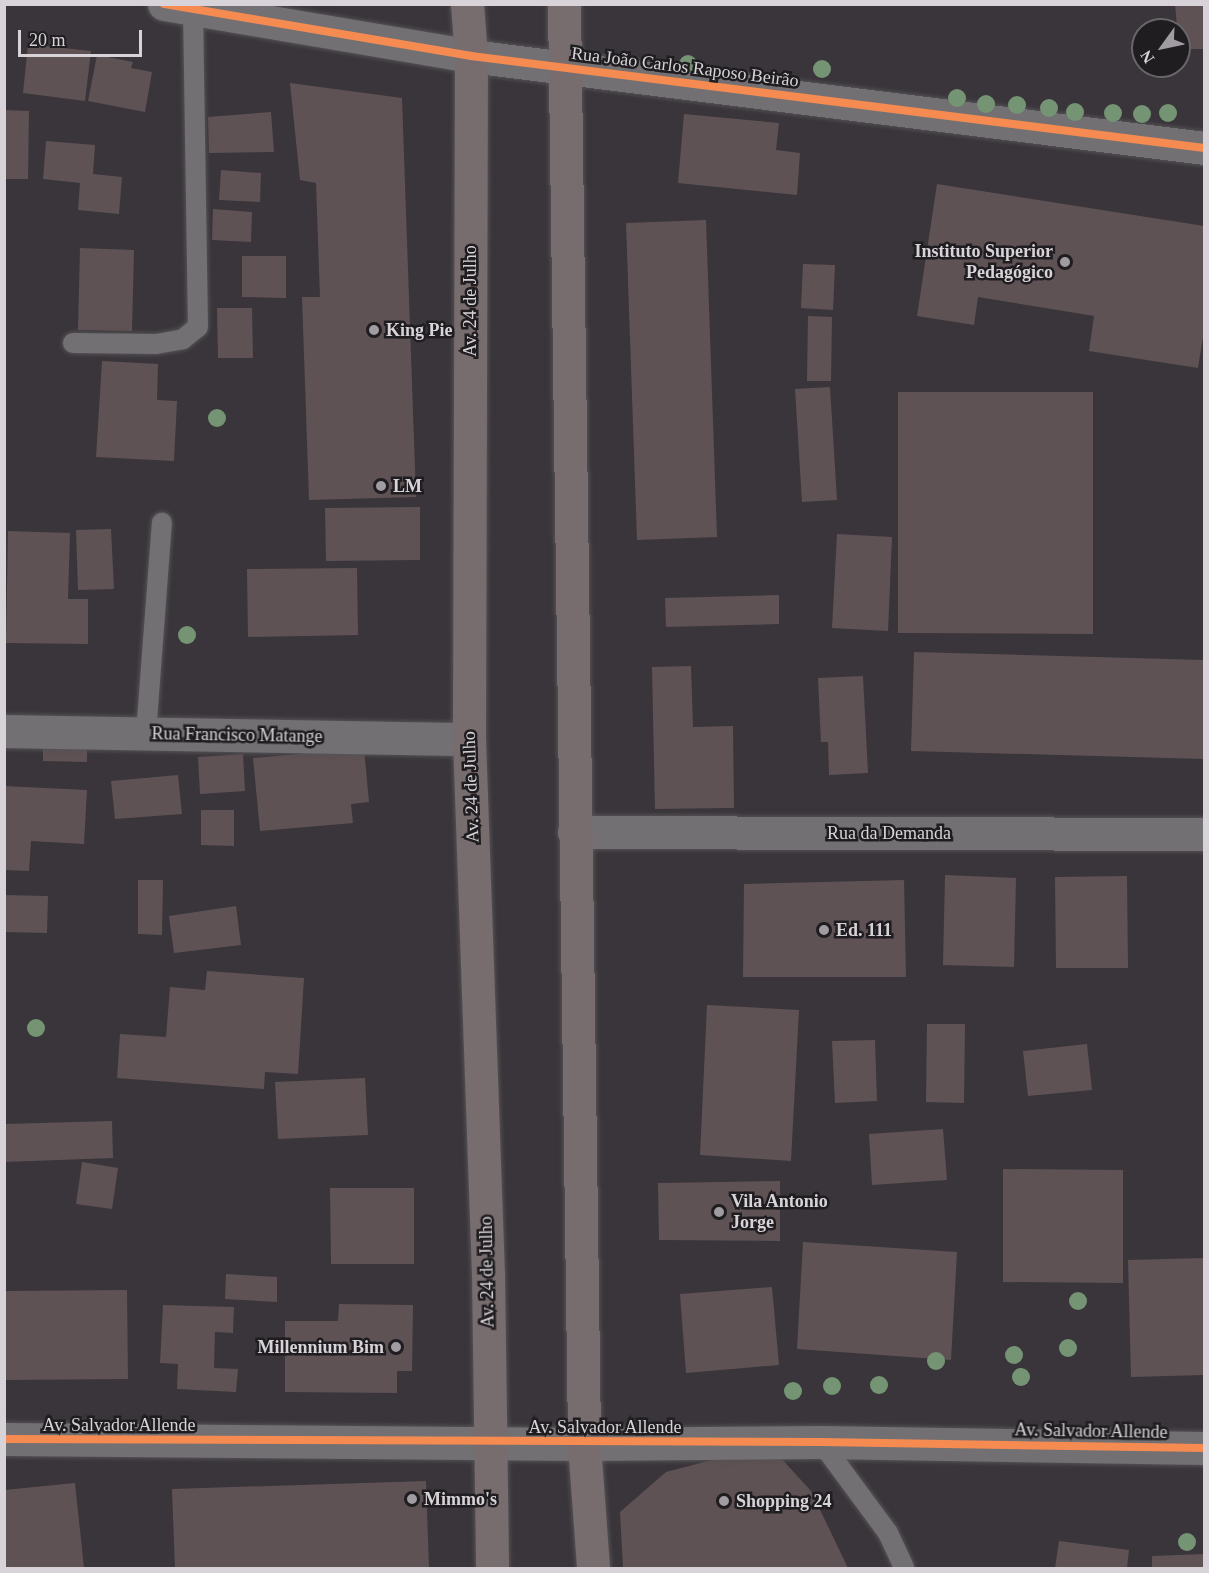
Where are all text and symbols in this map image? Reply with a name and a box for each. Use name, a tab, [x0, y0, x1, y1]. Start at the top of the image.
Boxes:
scale bar	[21, 18, 146, 56]
north arrow	[1131, 18, 1191, 78]
text: 20 m	[29, 30, 66, 50]
street label: Rua João Carlos Raposo Beirão	[570, 42, 800, 92]
text: N	[1137, 48, 1157, 66]
place label: Instituto Superior Pedagógico	[914, 241, 1053, 284]
street label: Av. 24 de Julho	[459, 245, 481, 357]
marker: Instituto Superior Pedagógico	[1058, 255, 1072, 269]
place label: King Pie	[386, 319, 452, 341]
marker: King Pie	[367, 323, 381, 337]
place label: LM	[393, 475, 422, 497]
marker: LM	[374, 479, 388, 493]
street label: Rua Francisco Matange	[151, 723, 323, 747]
street label: Av. 24 de Julho	[458, 731, 484, 843]
street label: Rua da Demanda	[827, 822, 951, 844]
place label: Ed. 111	[836, 919, 892, 941]
marker: Ed. 111	[817, 923, 831, 937]
place label: Vila Antonio Jorge	[731, 1191, 829, 1234]
marker: Vila Antonio Jorge	[712, 1205, 726, 1219]
street label: Av. 24 de Julho	[475, 1216, 499, 1328]
place label: Millennium Bim	[257, 1336, 384, 1358]
marker: Millennium Bim	[389, 1340, 403, 1354]
street label: Av. Salvador Allende	[42, 1414, 196, 1436]
street label: Av. Salvador Allende	[528, 1416, 682, 1438]
street label: Av. Salvador Allende	[1014, 1419, 1168, 1443]
place label: Mimmo's	[424, 1488, 497, 1510]
place label: Shopping 24	[736, 1490, 832, 1512]
marker: Mimmo's	[405, 1492, 419, 1506]
marker: Shopping 24	[717, 1494, 731, 1508]

